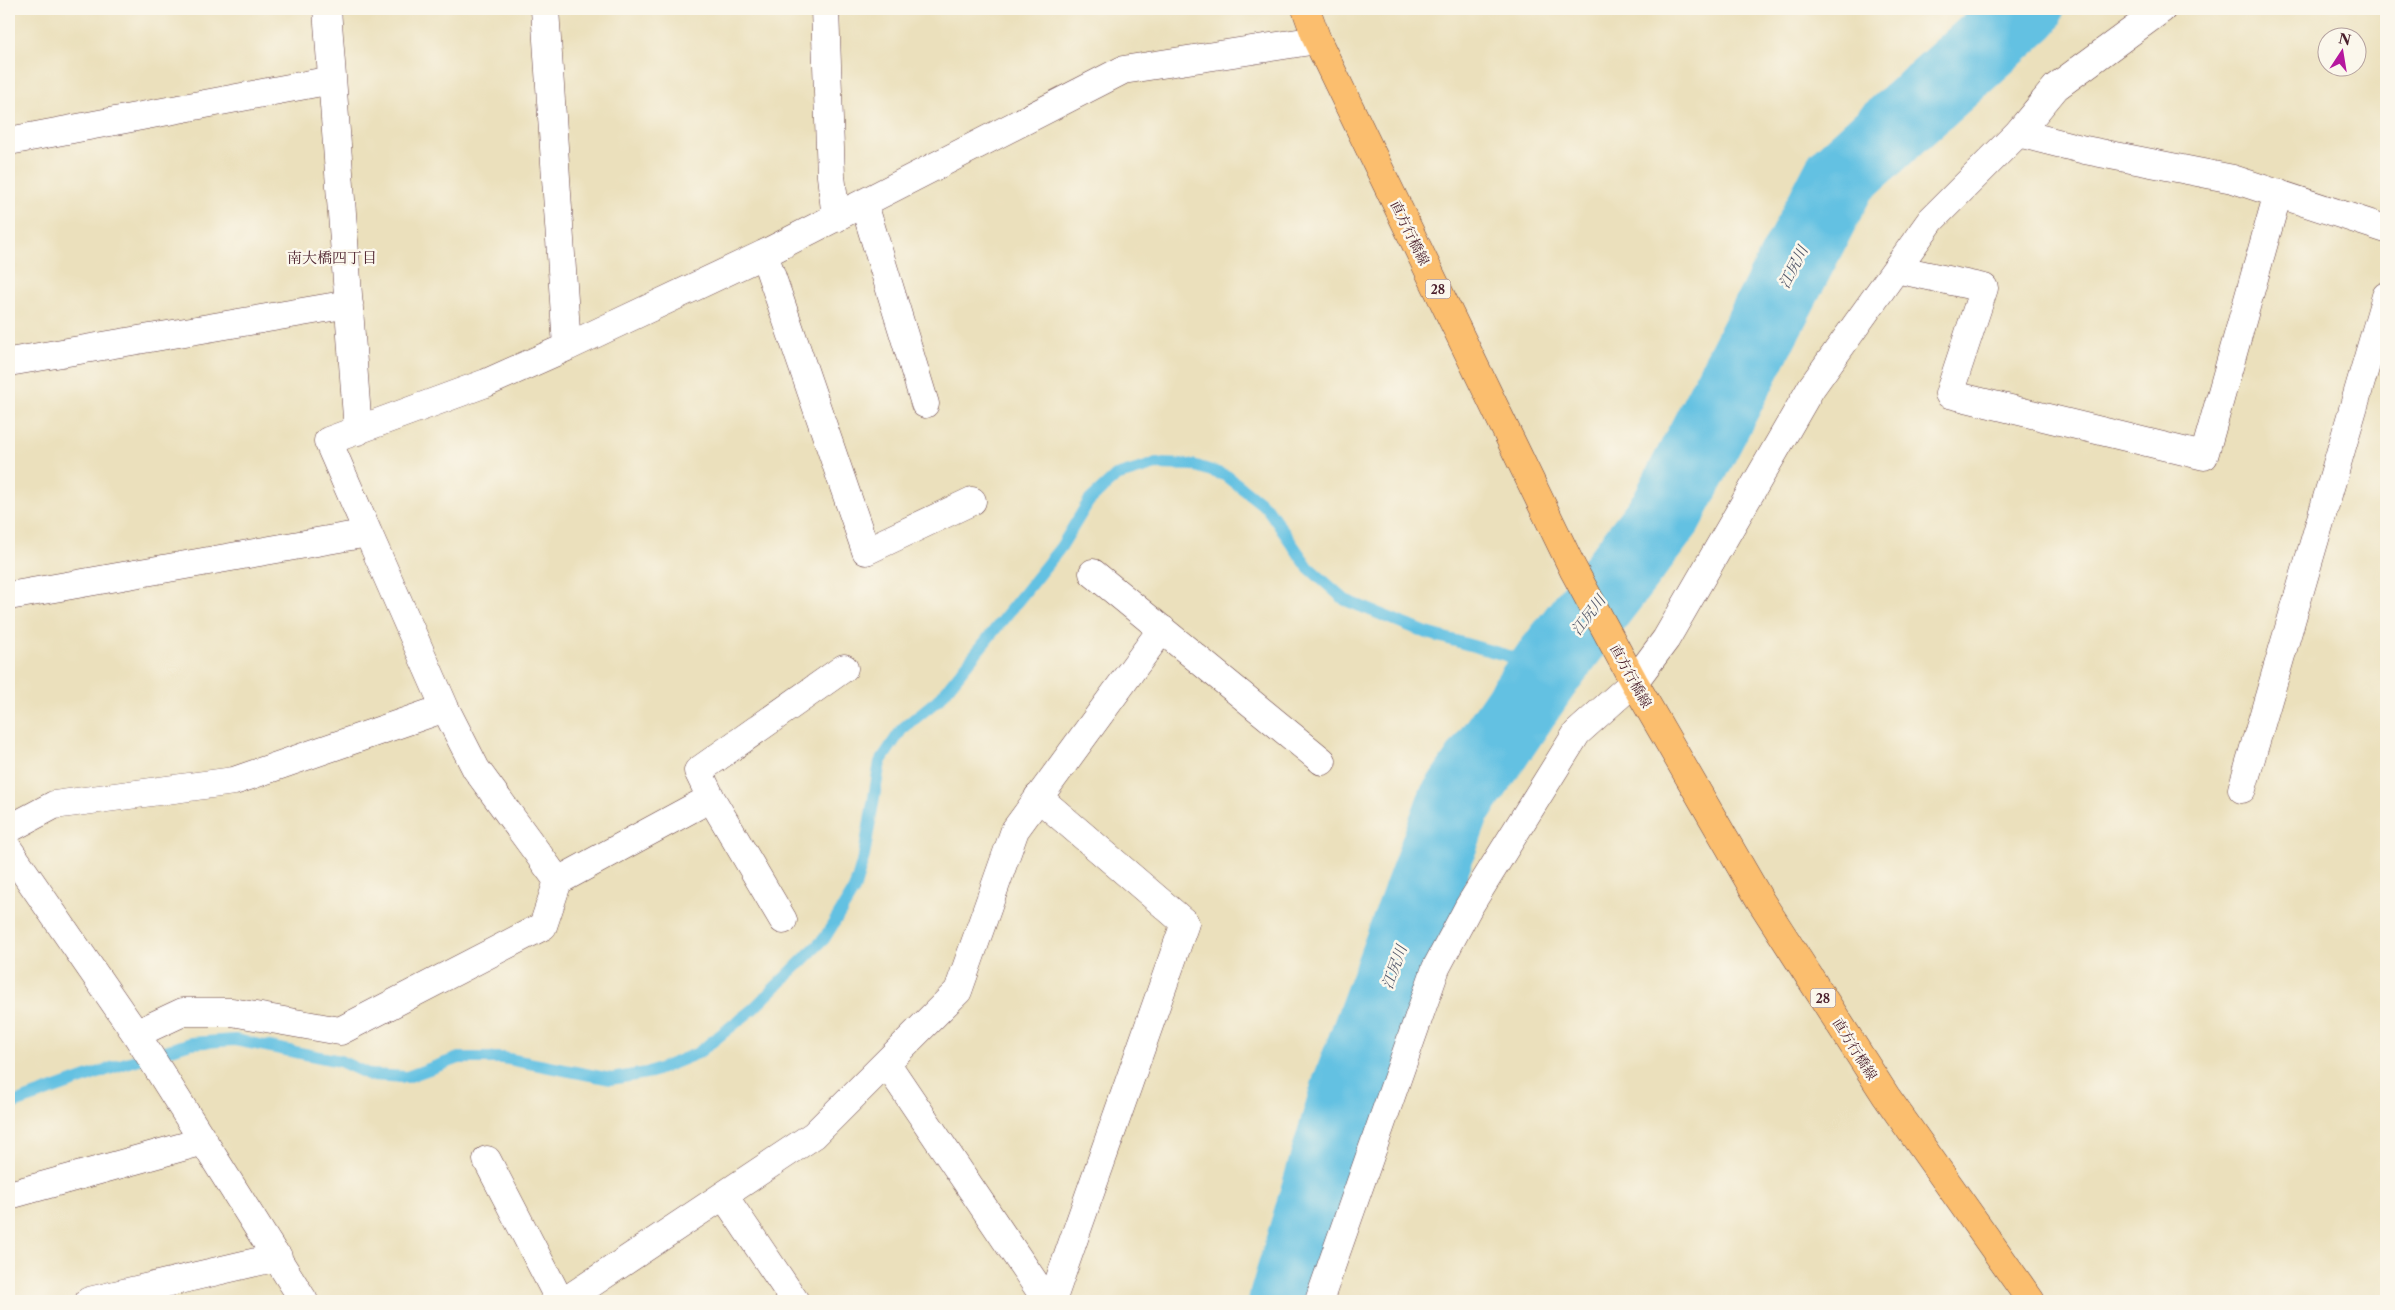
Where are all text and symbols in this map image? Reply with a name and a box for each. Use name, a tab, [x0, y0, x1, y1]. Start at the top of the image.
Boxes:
north arrow	[2318, 28, 2368, 78]
text: N	[2337, 29, 2353, 49]
street label: 直方行橋線	[1387, 198, 1433, 268]
water label: 江尻川	[1774, 241, 1813, 291]
district label: 南大橋四丁目	[287, 248, 377, 267]
road number: 28	[1426, 280, 1450, 298]
water label: 江尻川	[1567, 590, 1610, 639]
street label: 直方行橋線	[1606, 641, 1656, 711]
water label: 江尻川	[1377, 941, 1411, 991]
road number: 28	[1810, 988, 1836, 1008]
street label: 直方行橋線	[1829, 1015, 1881, 1083]

